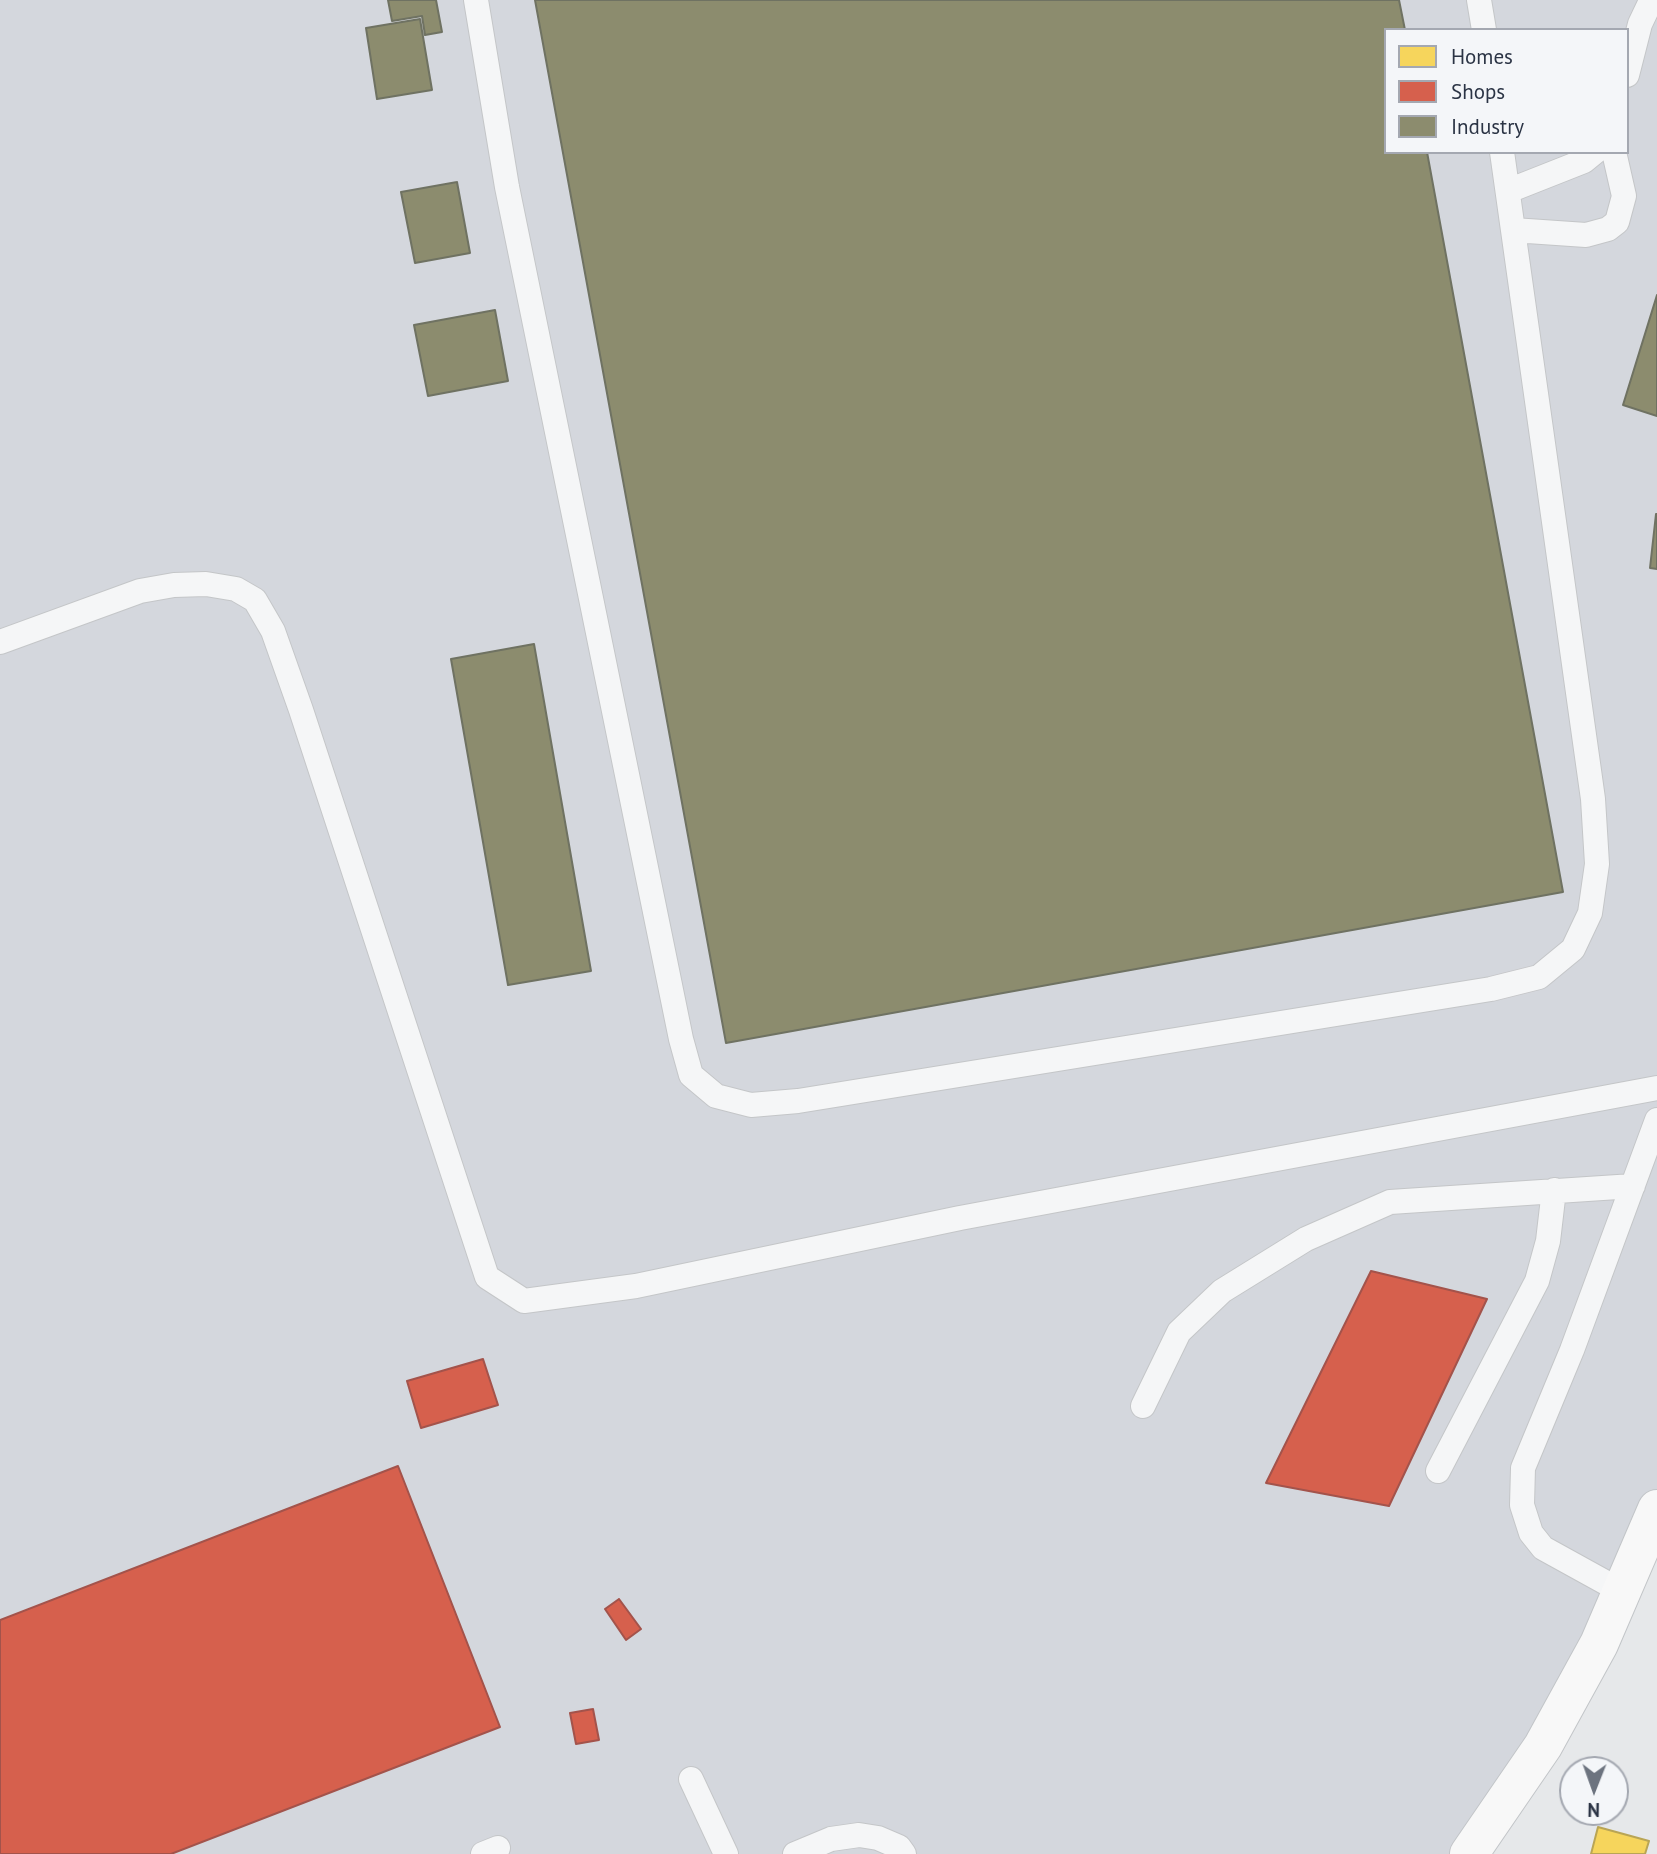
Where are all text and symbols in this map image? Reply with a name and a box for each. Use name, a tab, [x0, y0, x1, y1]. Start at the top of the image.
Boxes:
legend	[1384, 28, 1629, 154]
text: Homes	[1451, 43, 1513, 70]
text: Shops	[1451, 78, 1505, 105]
text: Industry	[1451, 113, 1524, 140]
north arrow	[1559, 1756, 1629, 1826]
text: N	[1587, 1798, 1600, 1822]

